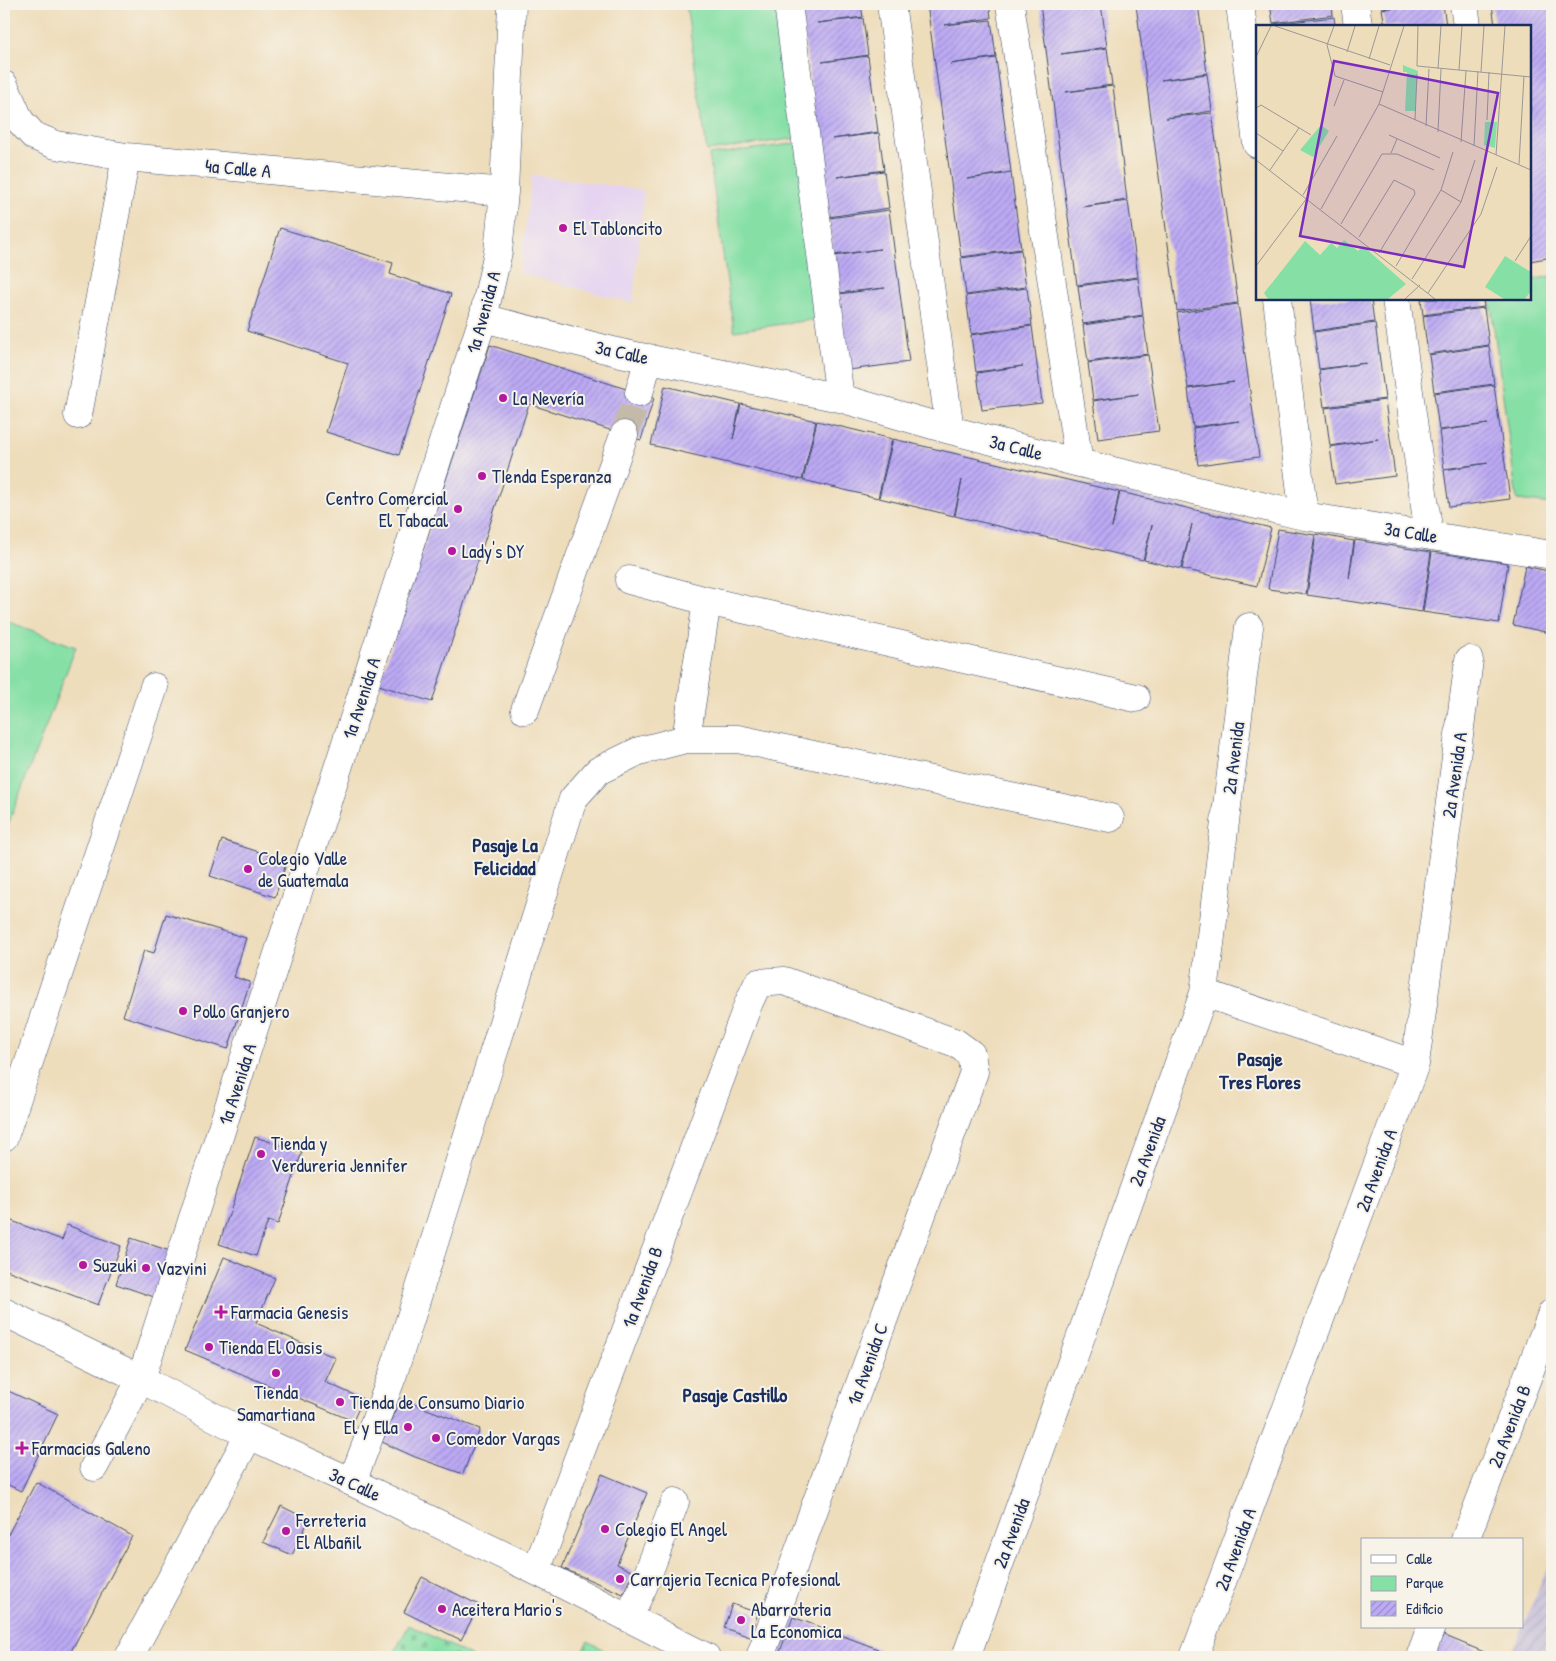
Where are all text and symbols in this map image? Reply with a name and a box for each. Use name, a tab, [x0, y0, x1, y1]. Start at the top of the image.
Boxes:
inset map	[1256, 25, 1531, 300]
street label: 4a Calle A	[204, 152, 272, 184]
place label: El Tabloncito	[573, 215, 662, 241]
marker: El Tabloncito	[557, 222, 569, 234]
street label: 1a Avenida A	[460, 268, 506, 356]
street label: 3a Calle	[593, 334, 652, 370]
place label: La Nevería	[513, 385, 584, 411]
marker: La Nevería	[497, 392, 509, 404]
street label: 3a Calle	[987, 428, 1046, 466]
place label: TIenda Esperanza	[492, 463, 612, 489]
marker: TIenda Esperanza	[476, 470, 488, 482]
place label: Centro Comercial El Tabacal	[326, 485, 449, 533]
marker: Centro Comercial El Tabacal	[452, 503, 464, 515]
street label: 3a Calle	[1382, 515, 1440, 549]
place label: Lady's DY	[462, 538, 525, 564]
marker: Lady's DY	[446, 545, 458, 557]
street label: 1a Avenida A	[336, 654, 386, 742]
street label: 2a Avenida	[1216, 720, 1250, 796]
street label: 2a Avenida A	[1435, 730, 1473, 820]
district label: Pasaje La Felicidad	[472, 831, 538, 881]
place label: Colegio Valle de Guatemala	[258, 845, 349, 893]
marker: Colegio Valle de Guatemala	[242, 863, 254, 875]
place label: Pollo Granjero	[193, 998, 290, 1024]
marker: Pollo Granjero	[177, 1005, 189, 1017]
street label: 1a Avenida A	[212, 1040, 262, 1128]
district label: Pasaje Tres Flores	[1218, 1045, 1301, 1095]
street label: 2a Avenida	[1122, 1112, 1172, 1190]
street label: 2a Avenida A	[1349, 1125, 1403, 1215]
place label: Tienda y Verdureria Jennifer	[271, 1130, 408, 1178]
marker: Tienda y Verdureria Jennifer	[255, 1148, 267, 1160]
street label: 1a Avenida B	[615, 1243, 669, 1331]
place label: Suzuki	[93, 1252, 137, 1278]
place label: Vazvini	[156, 1255, 207, 1281]
marker: Suzuki	[77, 1259, 89, 1271]
marker: Vazvini	[140, 1262, 152, 1274]
place label: Farmacia Genesis	[230, 1299, 348, 1325]
marker: Farmacia Genesis	[215, 1306, 227, 1318]
street label: 1a Avenida C	[840, 1319, 894, 1409]
place label: Tienda El Oasis	[219, 1334, 322, 1360]
marker: Tienda El Oasis	[203, 1341, 215, 1353]
marker: Tienda Samartiana	[270, 1367, 282, 1379]
place label: Tienda Samartiana	[237, 1379, 316, 1427]
district label: Pasaje Castillo	[683, 1381, 787, 1408]
street label: 2a Avenida B	[1481, 1381, 1537, 1471]
place label: Tienda de Consumo Diario	[350, 1389, 525, 1415]
marker: Tienda de Consumo Diario	[334, 1396, 346, 1408]
place label: El y Ella	[344, 1414, 399, 1440]
marker: El y Ella	[402, 1421, 414, 1433]
place label: Comedor Vargas	[446, 1425, 560, 1451]
marker: Comedor Vargas	[430, 1432, 442, 1444]
place label: Farmacias Galeno	[31, 1435, 151, 1461]
marker: Farmacias Galeno	[16, 1442, 28, 1454]
street label: 3a Calle	[325, 1461, 385, 1507]
street label: 2a Avenida	[986, 1494, 1036, 1572]
street label: 2a Avenida A	[1208, 1504, 1262, 1594]
place label: Ferreteria El Albañil	[295, 1507, 367, 1555]
place label: Colegio El Angel	[615, 1516, 728, 1542]
marker: Colegio El Angel	[599, 1523, 611, 1535]
marker: Ferreteria El Albañil	[280, 1525, 292, 1537]
legend	[1361, 1538, 1524, 1628]
text: Calle	[1406, 1548, 1433, 1569]
place label: Carrajeria Tecnica Profesional	[630, 1566, 841, 1592]
text: Parque	[1406, 1572, 1444, 1593]
marker: Carrajeria Tecnica Profesional	[614, 1573, 626, 1585]
place label: Aceitera Mario's	[452, 1596, 562, 1622]
place label: Abarroteria La Economica	[751, 1596, 842, 1644]
text: Edificio	[1406, 1598, 1443, 1619]
marker: Aceitera Mario's	[436, 1603, 448, 1615]
marker: Abarroteria La Economica	[735, 1614, 747, 1626]

